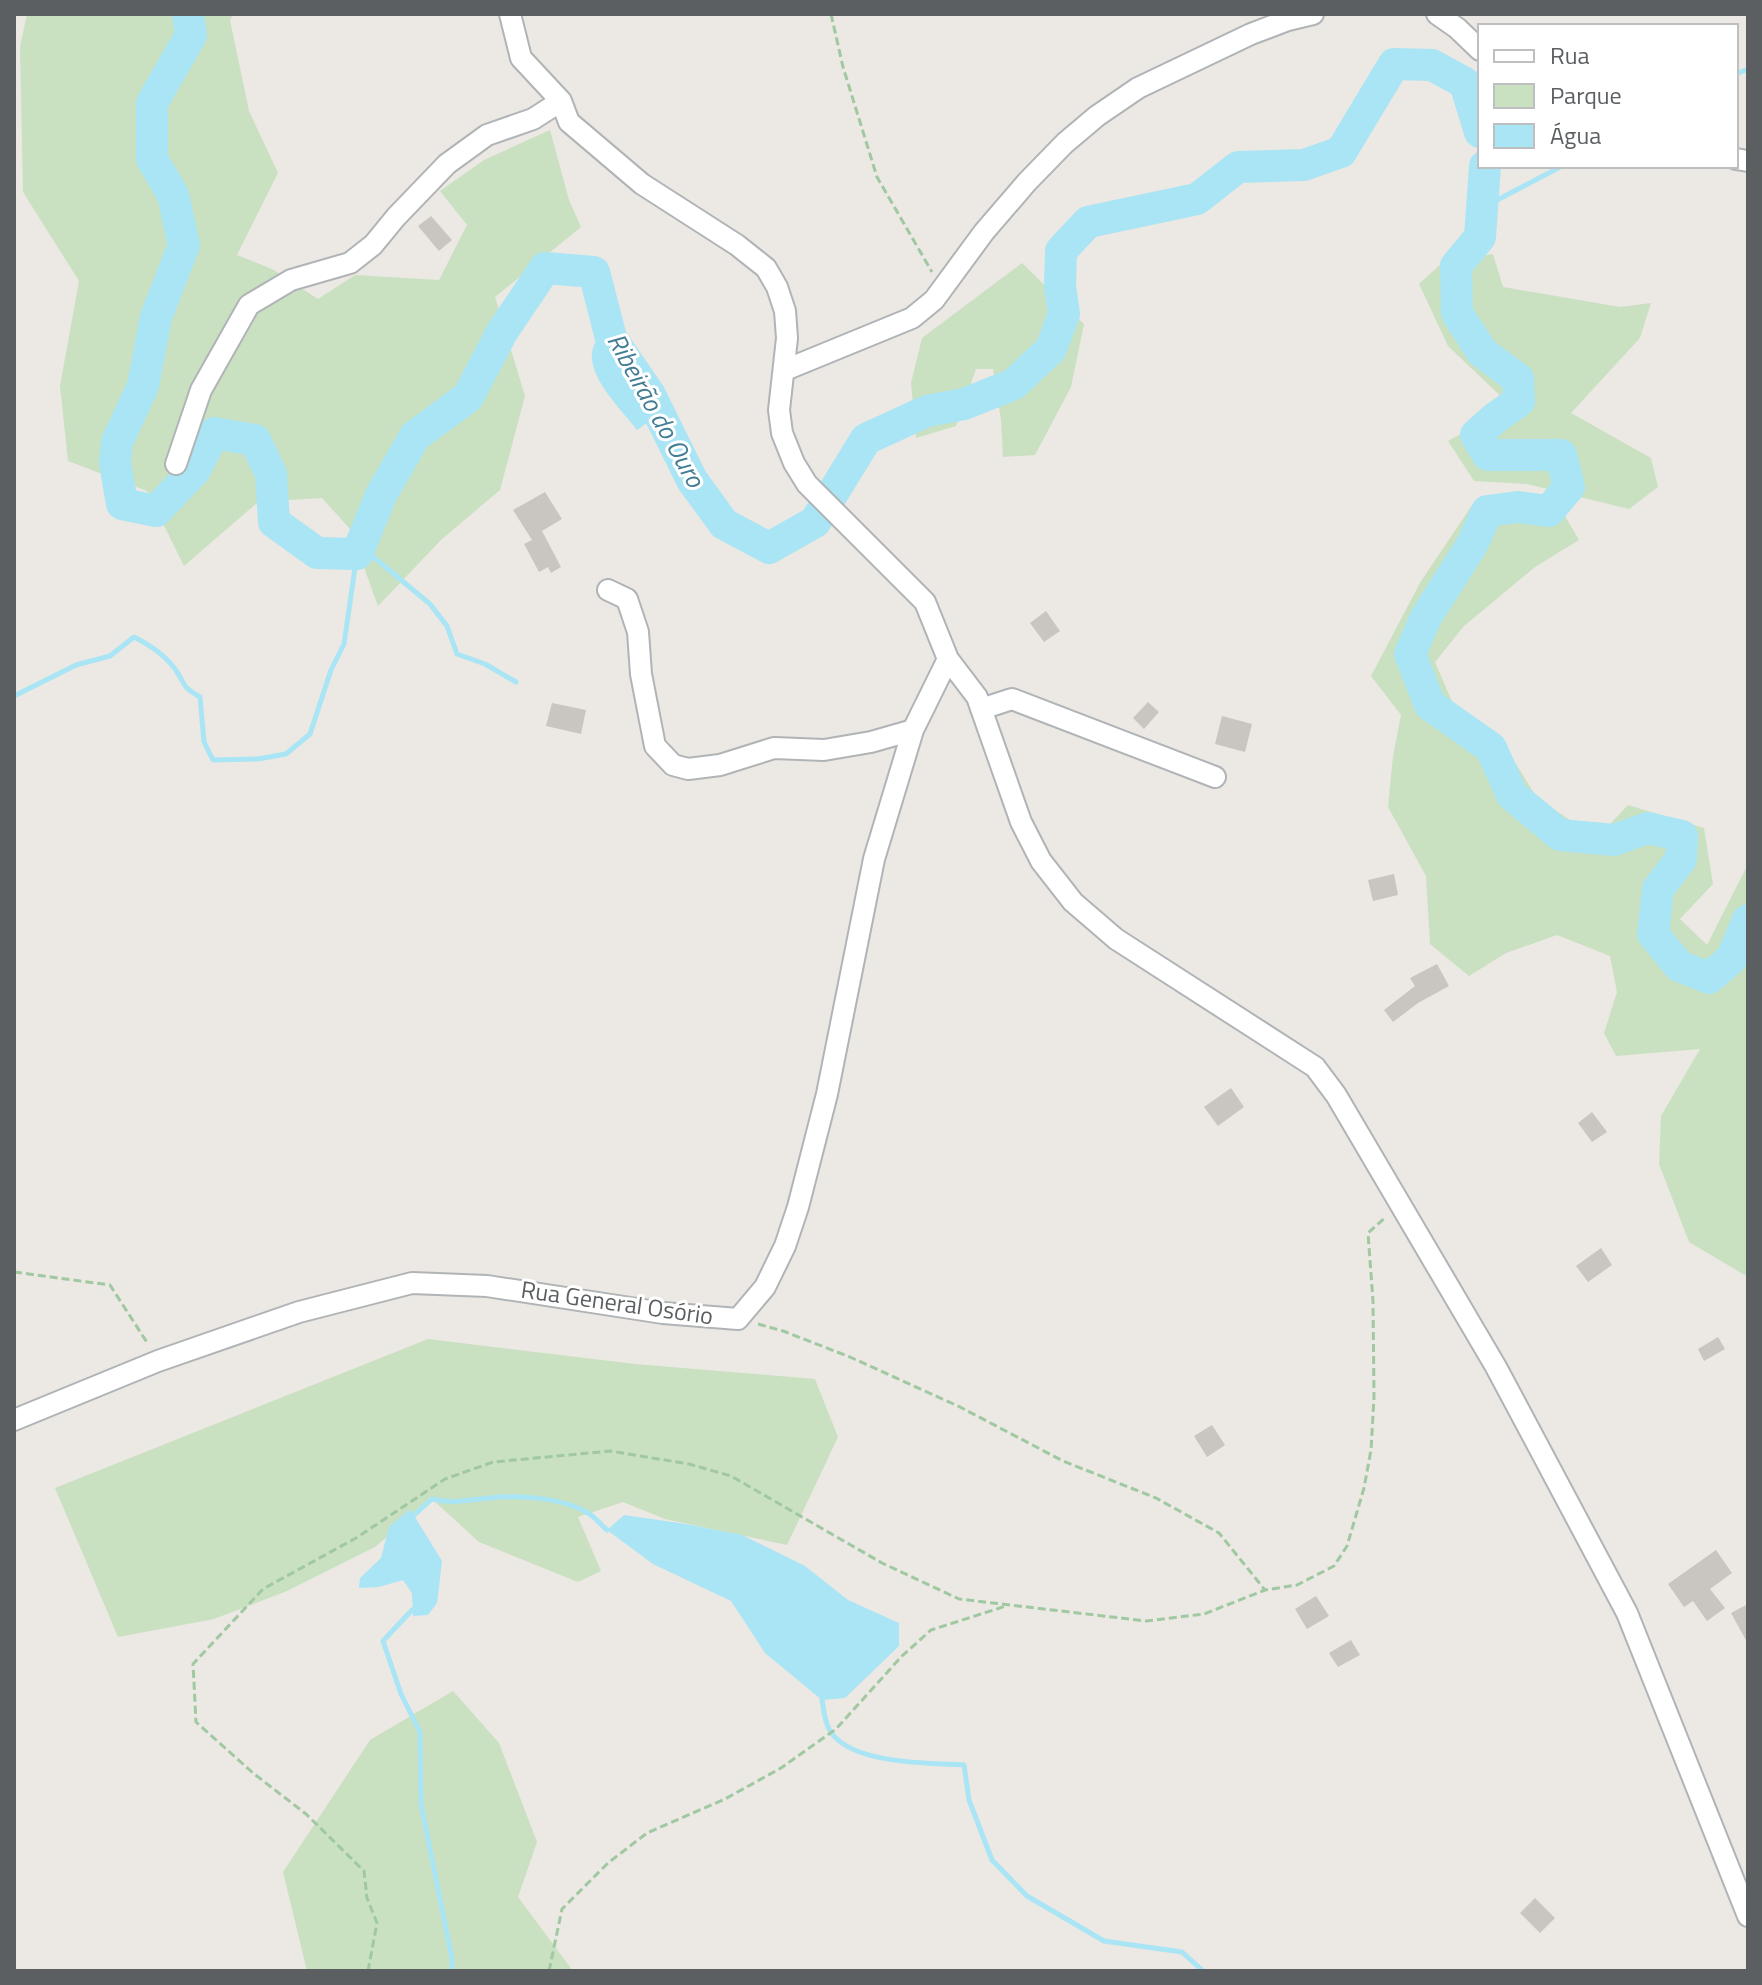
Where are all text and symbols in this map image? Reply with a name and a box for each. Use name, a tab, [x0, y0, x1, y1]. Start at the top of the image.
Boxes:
legend	[1478, 24, 1738, 168]
text: Rua	[1550, 37, 1589, 73]
text: Parque	[1550, 77, 1622, 113]
text: Água	[1550, 117, 1601, 153]
water label: Ribeirão do Ouro	[598, 325, 716, 495]
street label: Rua General Osório	[519, 1271, 716, 1333]

